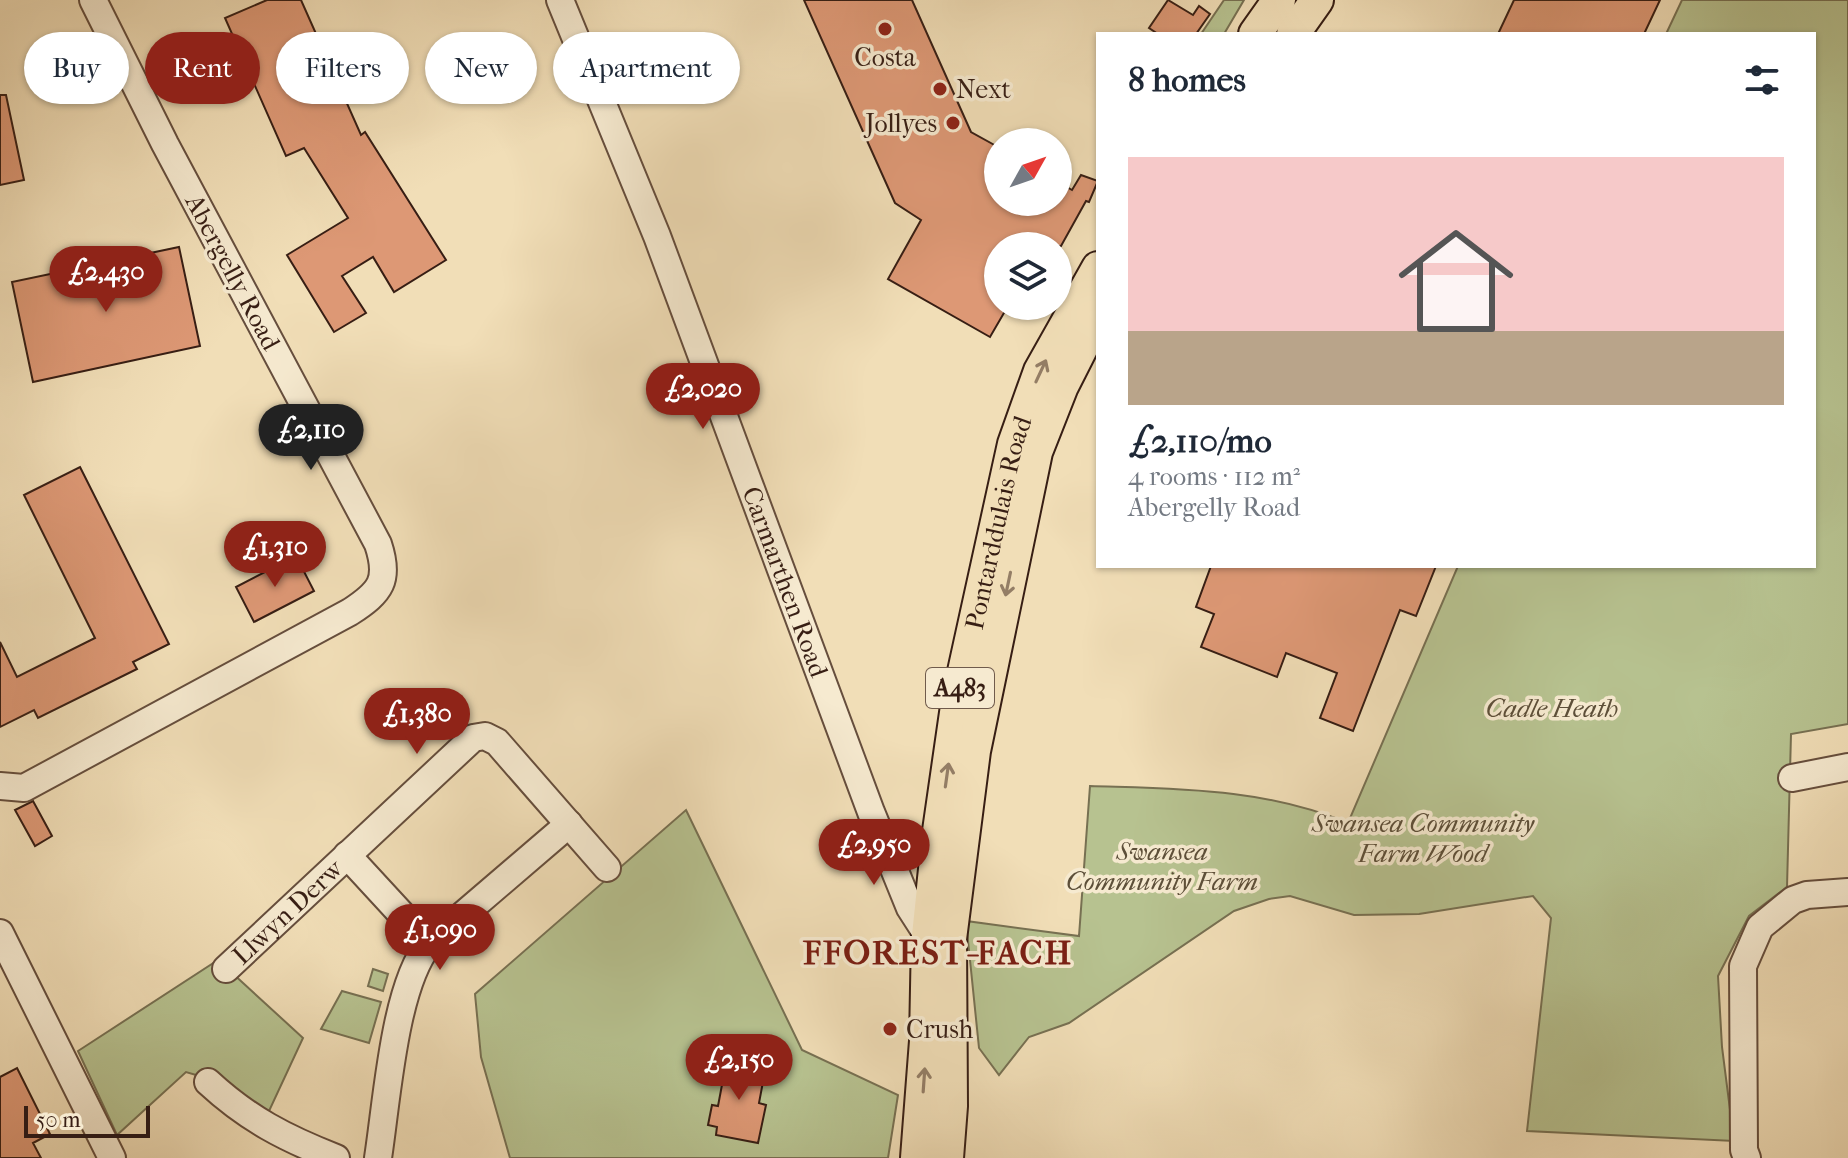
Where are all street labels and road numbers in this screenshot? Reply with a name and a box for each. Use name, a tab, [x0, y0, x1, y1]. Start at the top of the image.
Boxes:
street label: Abergelly Road	[178, 188, 287, 356]
street label: Pontarddulais Road	[959, 411, 1039, 632]
street label: Carmarthen Road	[736, 482, 835, 682]
road number: A483	[926, 668, 994, 708]
street label: Llwyn Derw	[226, 853, 350, 971]

